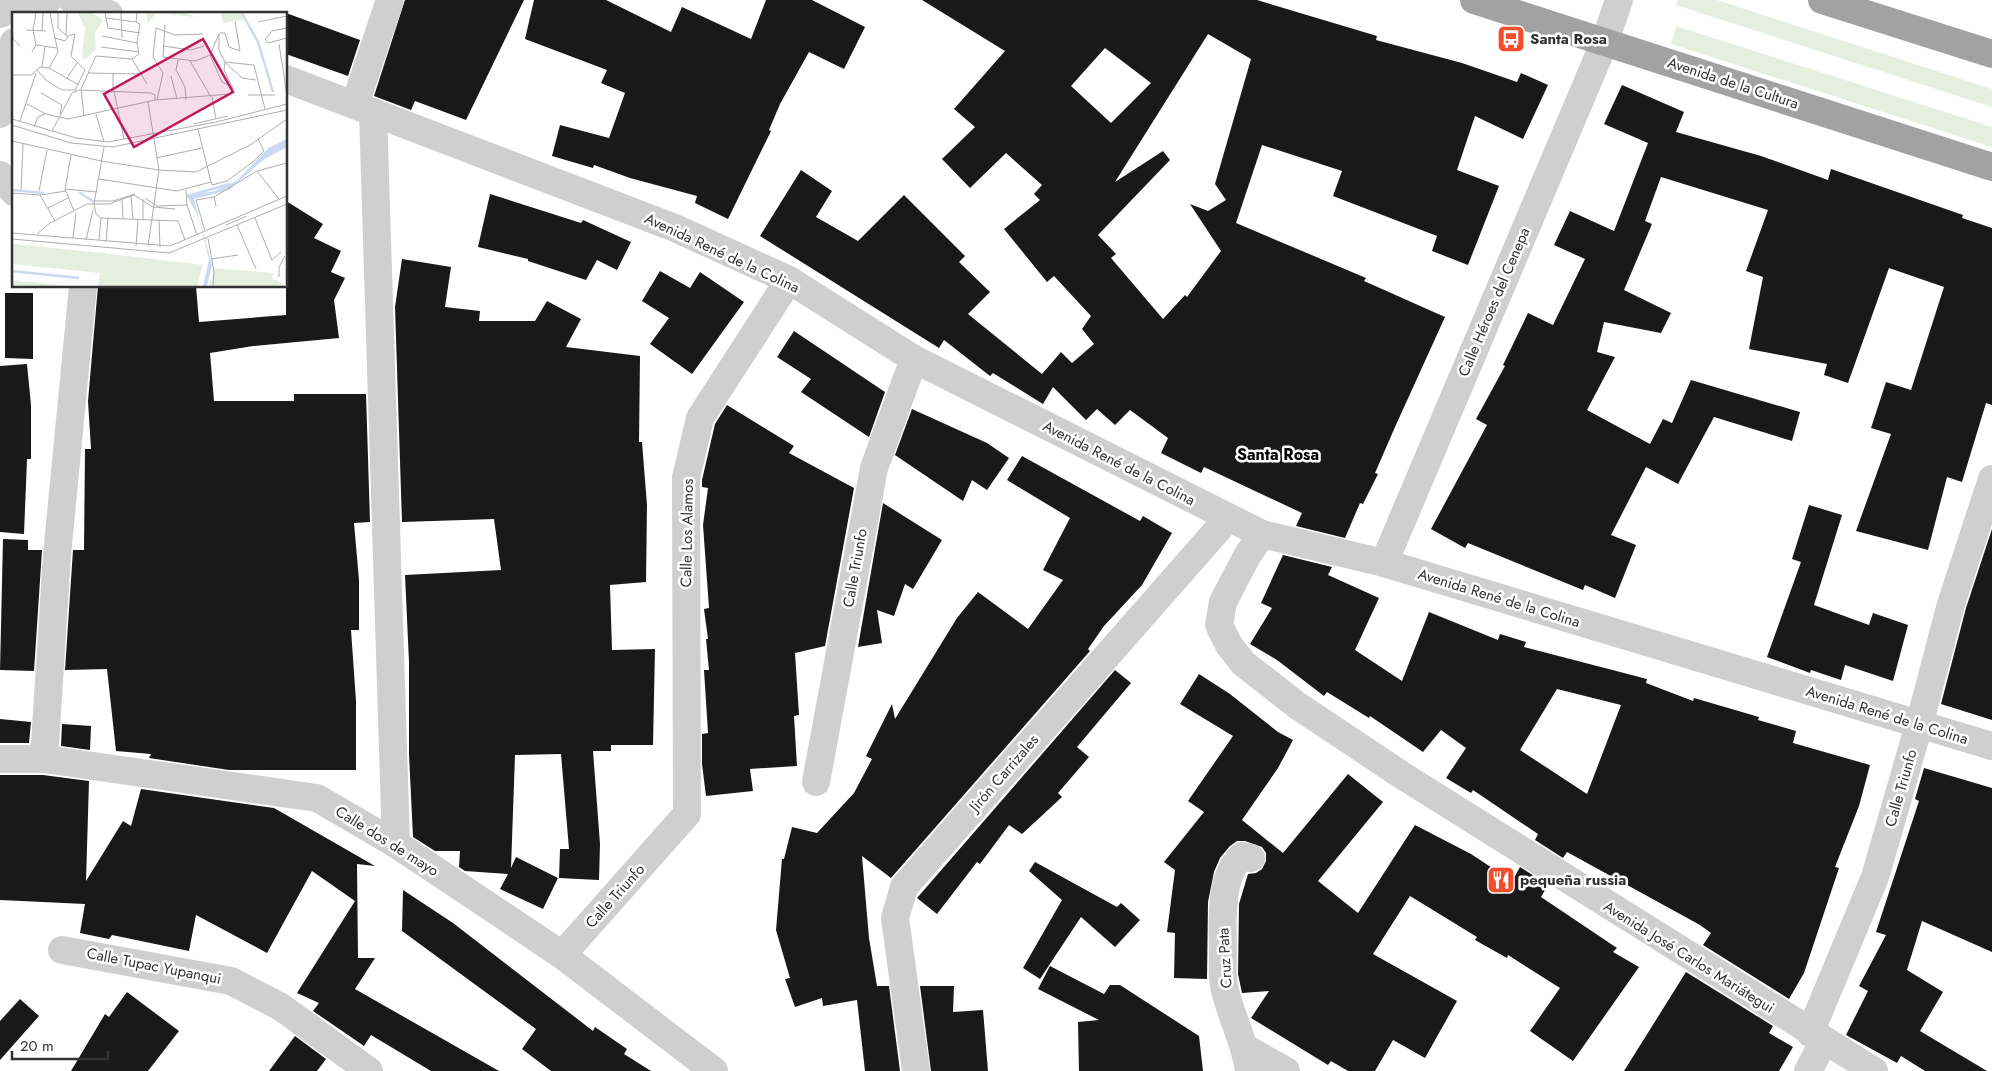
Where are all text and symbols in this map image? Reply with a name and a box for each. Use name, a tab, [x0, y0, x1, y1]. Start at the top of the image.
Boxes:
inset map	[12, 12, 288, 288]
bus stop icon: Santa Rosa	[1496, 24, 1526, 54]
place label: Santa Rosa	[1530, 28, 1607, 50]
street label: Avenida de la Cultura	[1665, 51, 1801, 115]
street label: Avenida René de la Colina	[641, 207, 803, 299]
street label: Calle Héroes del Cenepa	[1453, 224, 1535, 380]
street label: Avenida René de la Colina	[1039, 415, 1199, 511]
district label: Santa Rosa	[1237, 443, 1319, 466]
street label: Calle Los Alamos	[675, 479, 699, 587]
street label: Calle Triunfo	[837, 527, 873, 609]
street label: Avenida René de la Colina	[1415, 563, 1583, 633]
street label: Avenida René de la Colina	[1803, 680, 1971, 750]
street label: Jirón Carrizales	[963, 730, 1044, 818]
street label: Calle Triunfo	[1879, 747, 1923, 829]
street label: Calle dos de mayo	[331, 800, 443, 882]
street label: Calle Triunfo	[580, 859, 650, 933]
restaurant icon: pequeña russia	[1486, 865, 1516, 895]
place label: pequeña russia	[1520, 869, 1626, 891]
street label: Avenida José Carlos Mariátegui	[1599, 895, 1779, 1019]
street label: Cruz Pata	[1212, 927, 1238, 989]
street label: Calle Tupac Yupanqui	[85, 942, 223, 990]
scale bar	[12, 1028, 109, 1060]
text: 20 m	[20, 1035, 54, 1057]

